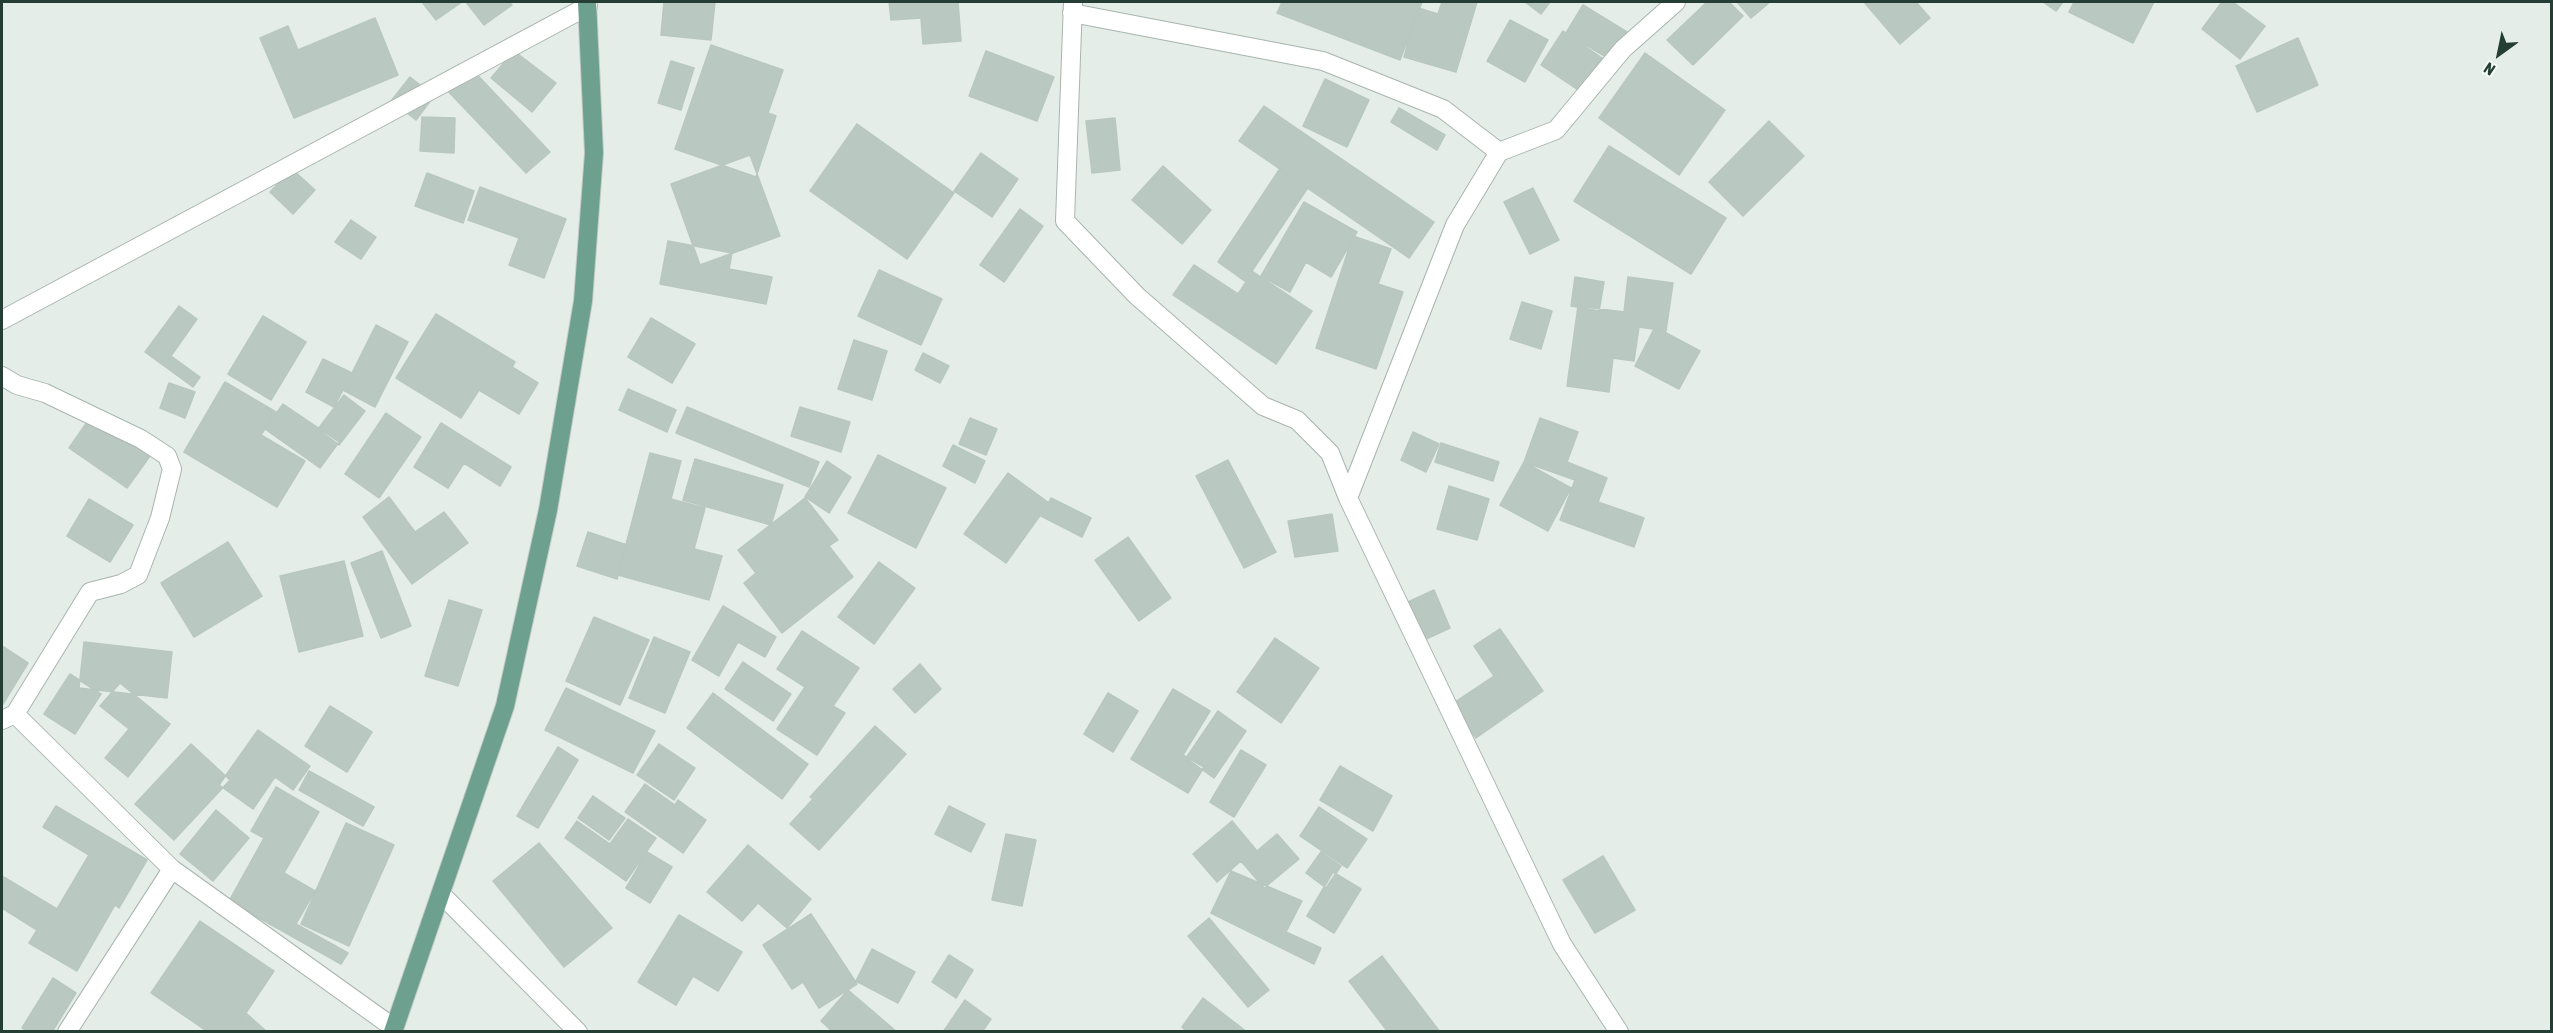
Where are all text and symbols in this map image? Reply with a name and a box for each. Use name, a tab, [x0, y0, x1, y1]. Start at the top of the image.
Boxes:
north arrow	[2469, 24, 2529, 84]
text: N	[2480, 59, 2498, 79]

